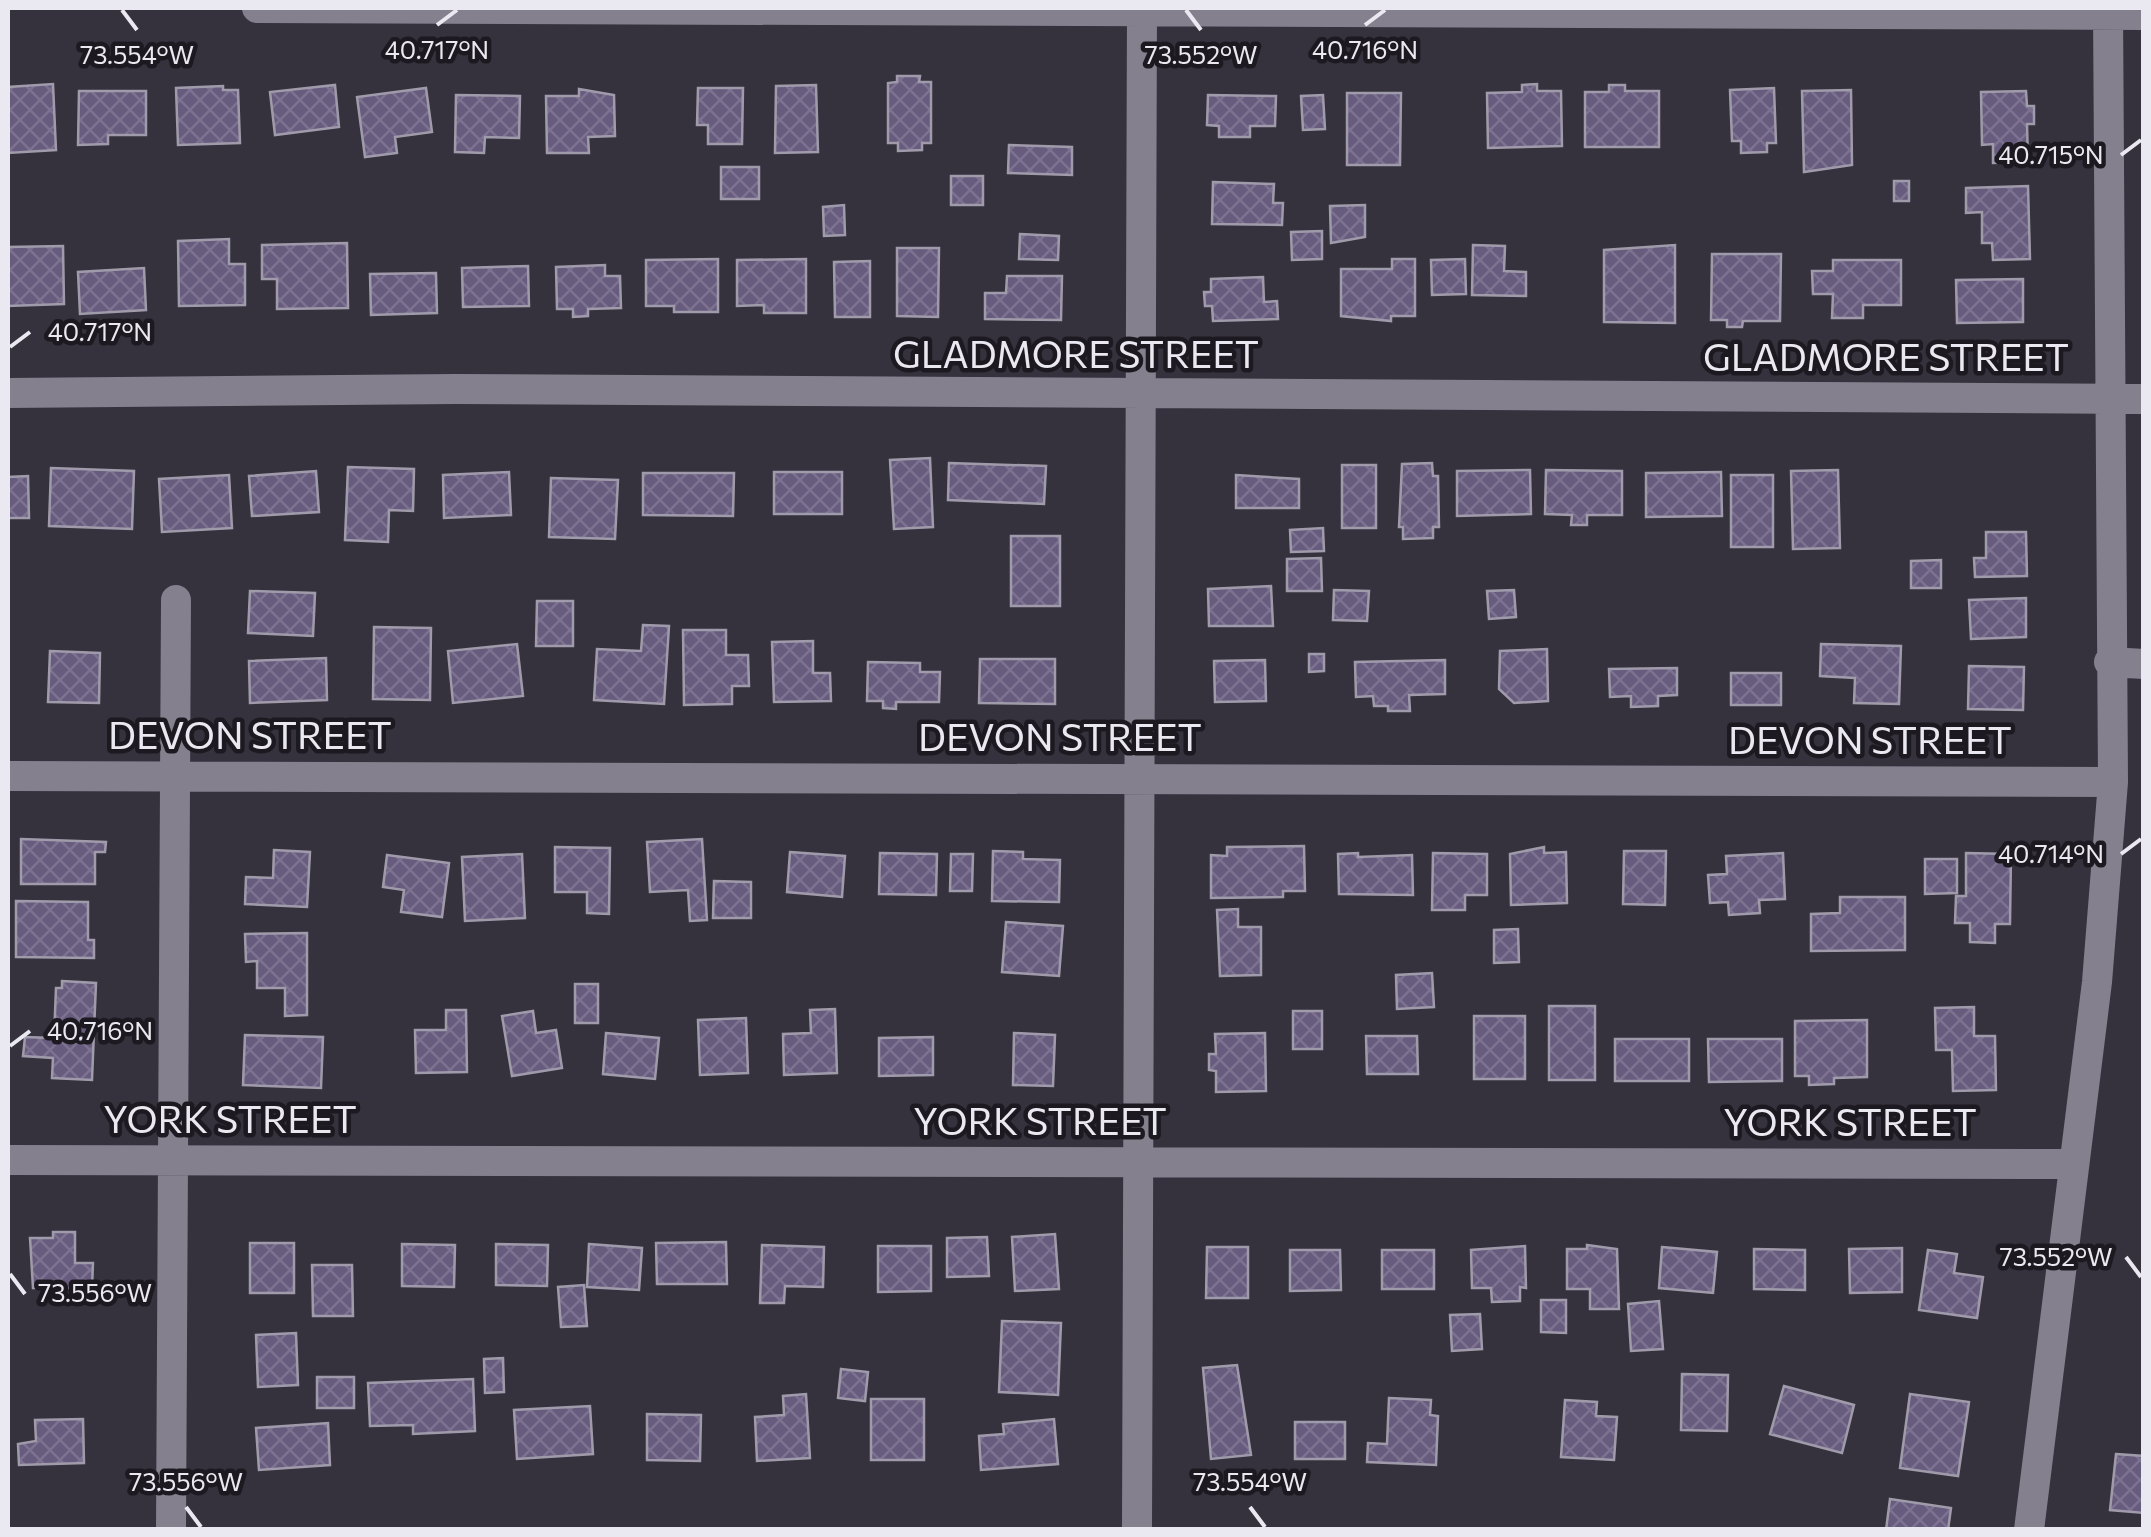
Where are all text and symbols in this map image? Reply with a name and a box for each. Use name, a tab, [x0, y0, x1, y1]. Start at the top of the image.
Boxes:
text: 40.717°N	[385, 34, 489, 64]
text: 40.716°N	[1312, 34, 1418, 64]
text: 73.554°W	[80, 39, 194, 69]
text: 73.552°W	[1145, 39, 1257, 69]
text: 40.715°N	[1998, 139, 2104, 169]
text: 40.717°N	[48, 316, 152, 346]
street label: GLADMORE STREET	[893, 329, 1259, 376]
street label: GLADMORE STREET	[1703, 332, 2069, 379]
street label: DEVON STREET	[108, 710, 392, 757]
street label: DEVON STREET	[918, 712, 1202, 759]
street label: DEVON STREET	[1728, 715, 2012, 762]
text: 40.714°N	[1998, 838, 2104, 868]
text: 40.716°N	[47, 1015, 153, 1045]
street label: YORK STREET	[103, 1094, 357, 1141]
street label: YORK STREET	[913, 1096, 1167, 1143]
street label: YORK STREET	[1723, 1097, 1977, 1144]
text: 73.552°W	[2000, 1241, 2112, 1271]
text: 73.556°W	[38, 1277, 152, 1307]
text: 73.556°W	[129, 1466, 243, 1496]
text: 73.554°W	[1193, 1466, 1307, 1496]

